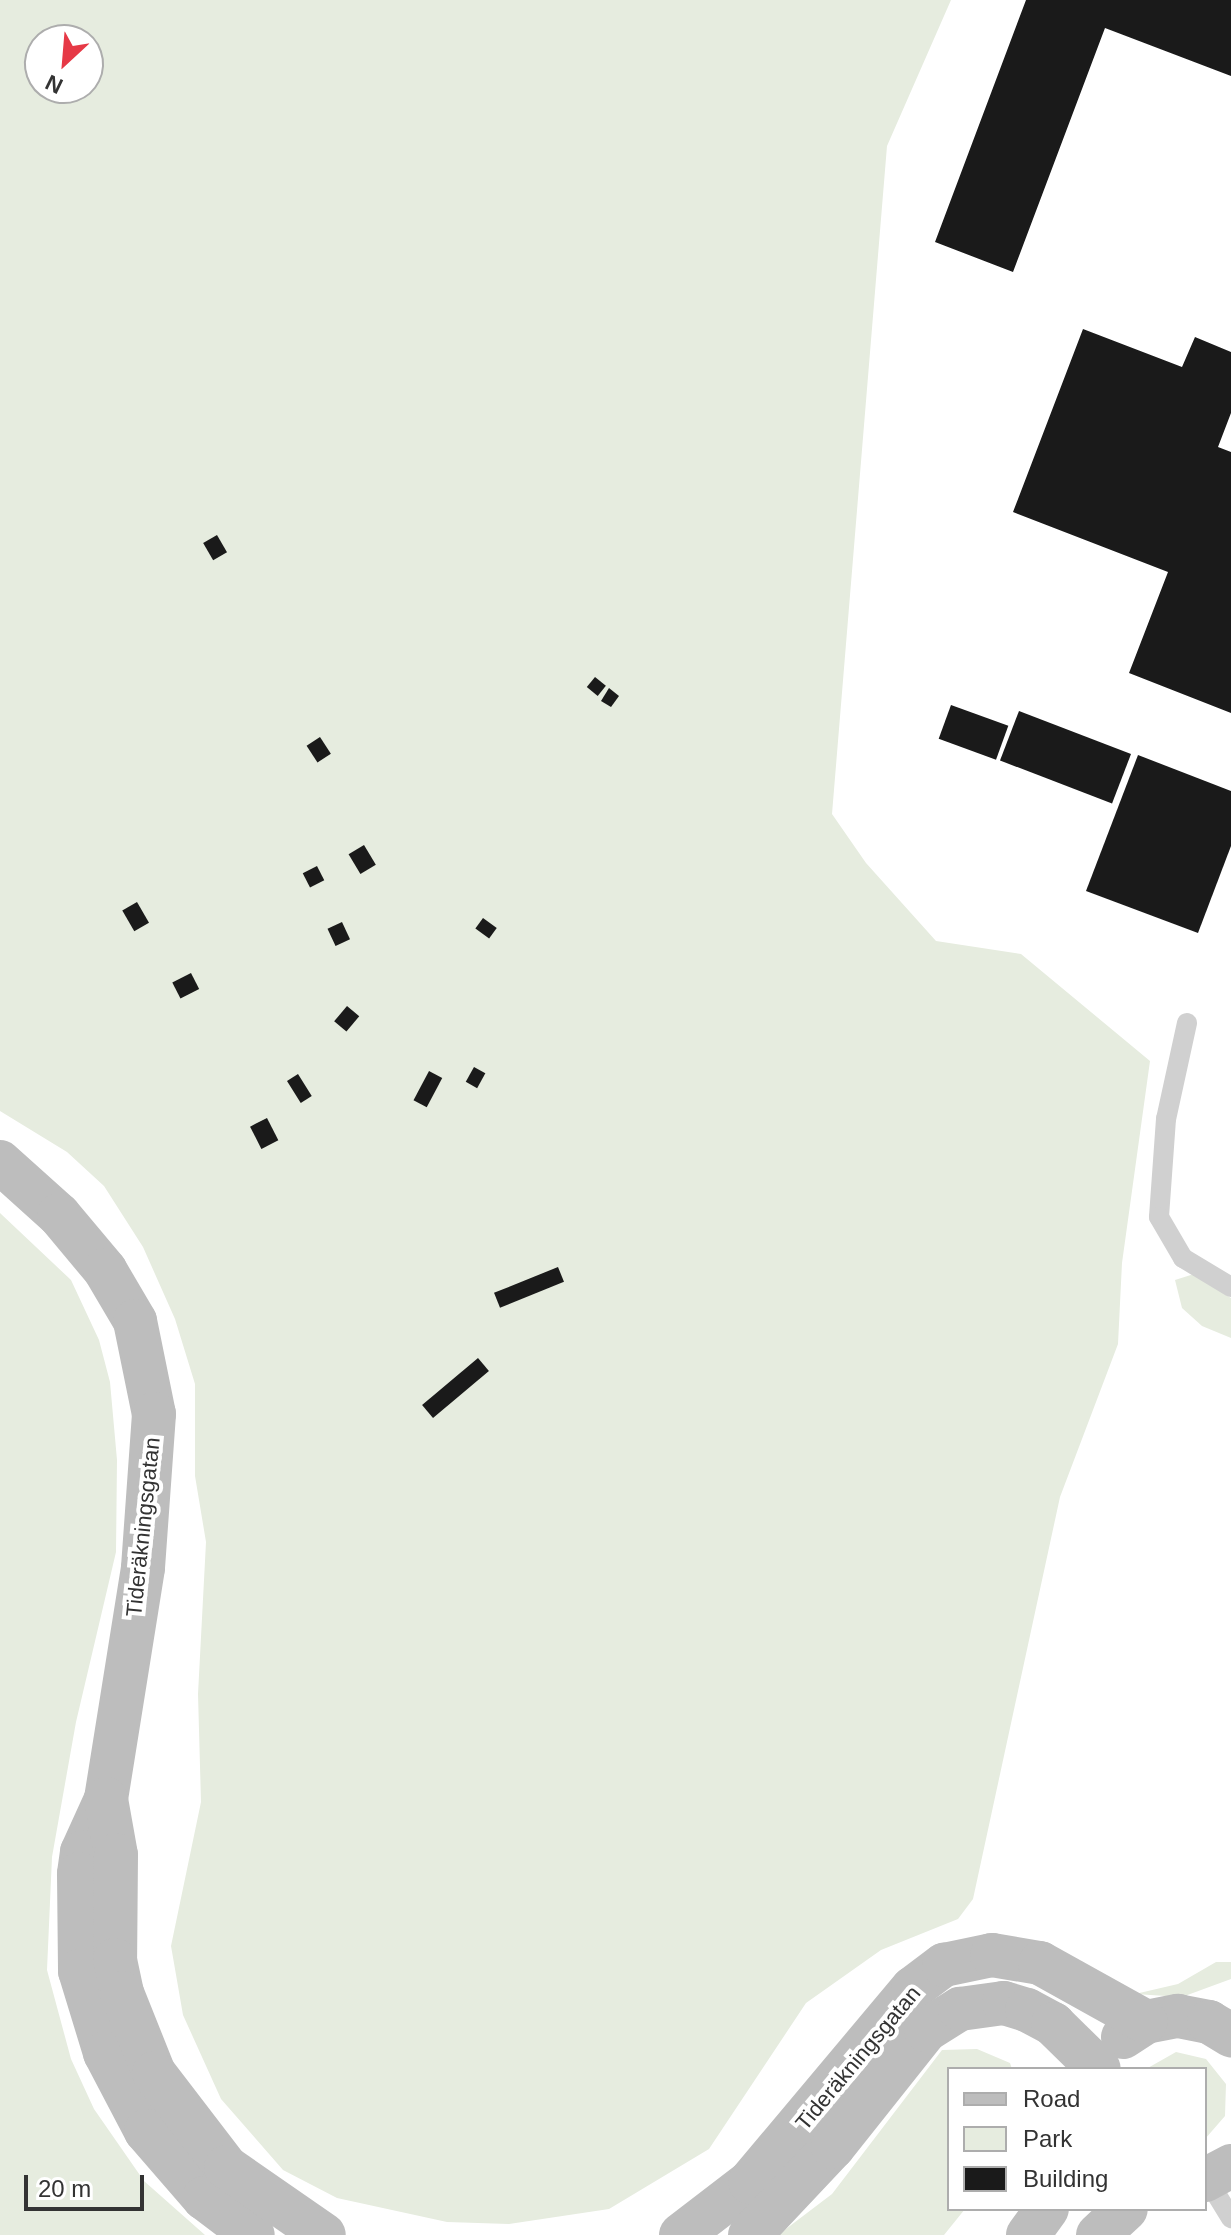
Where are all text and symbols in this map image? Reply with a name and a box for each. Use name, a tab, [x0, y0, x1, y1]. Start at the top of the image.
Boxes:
north arrow	[24, 24, 104, 104]
text: N	[42, 70, 67, 99]
street label: Tideräkningsgatan	[120, 1436, 166, 1618]
street label: Tideräkningsgatan	[790, 1980, 926, 2136]
legend	[947, 2067, 1207, 2211]
text: Road	[1023, 2085, 1080, 2112]
text: Park	[1023, 2125, 1072, 2152]
scale bar	[28, 2159, 148, 2209]
text: Building	[1023, 2165, 1108, 2192]
text: 20 m	[38, 2175, 91, 2202]

